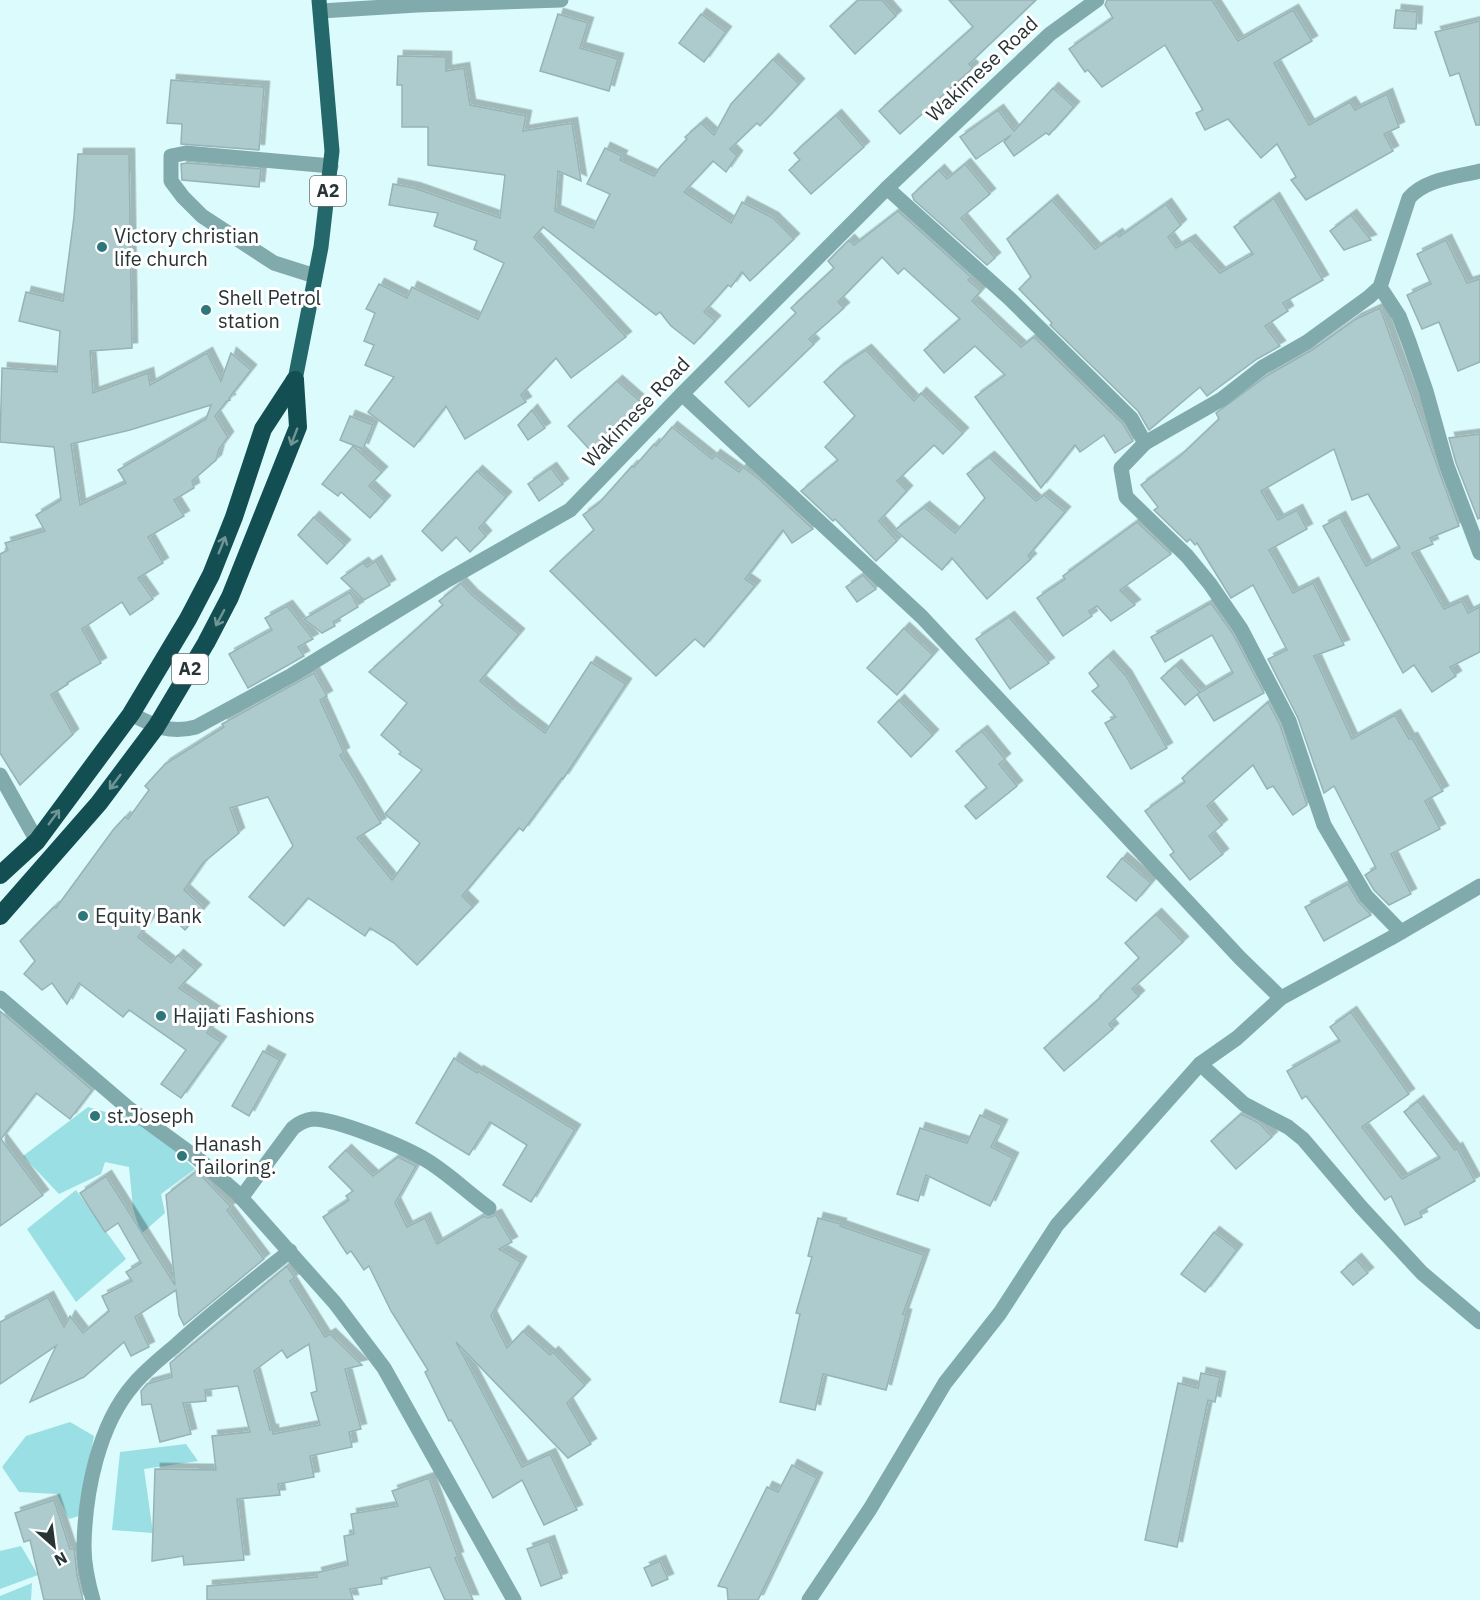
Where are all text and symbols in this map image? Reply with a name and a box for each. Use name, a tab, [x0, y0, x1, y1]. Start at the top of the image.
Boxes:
street label: Wakimese Road	[920, 10, 1043, 128]
road number: A2	[310, 176, 346, 206]
place label: Victory christian life church	[114, 222, 259, 272]
marker: Victory christian life church	[95, 240, 109, 254]
place label: Shell Petrol station	[218, 284, 321, 334]
marker: Shell Petrol station	[199, 303, 213, 317]
street label: Wakimese Road	[576, 351, 695, 473]
one-way arrow	[288, 428, 299, 446]
one-way arrow	[217, 537, 228, 555]
one-way arrow	[213, 608, 225, 626]
road number: A2	[172, 654, 208, 684]
one-way arrow	[108, 773, 121, 789]
one-way arrow	[48, 810, 60, 826]
place label: Equity Bank	[95, 902, 202, 929]
marker: Equity Bank	[76, 909, 90, 923]
place label: Hajjati Fashions	[173, 1002, 315, 1029]
marker: Hajjati Fashions	[154, 1009, 168, 1023]
place label: st.Joseph	[107, 1102, 194, 1129]
marker: st.Joseph	[88, 1109, 102, 1123]
place label: Hanash Tailoring.	[194, 1130, 276, 1180]
marker: Hanash Tailoring.	[175, 1149, 189, 1163]
north arrow	[24, 1516, 84, 1576]
text: N	[51, 1548, 71, 1571]

